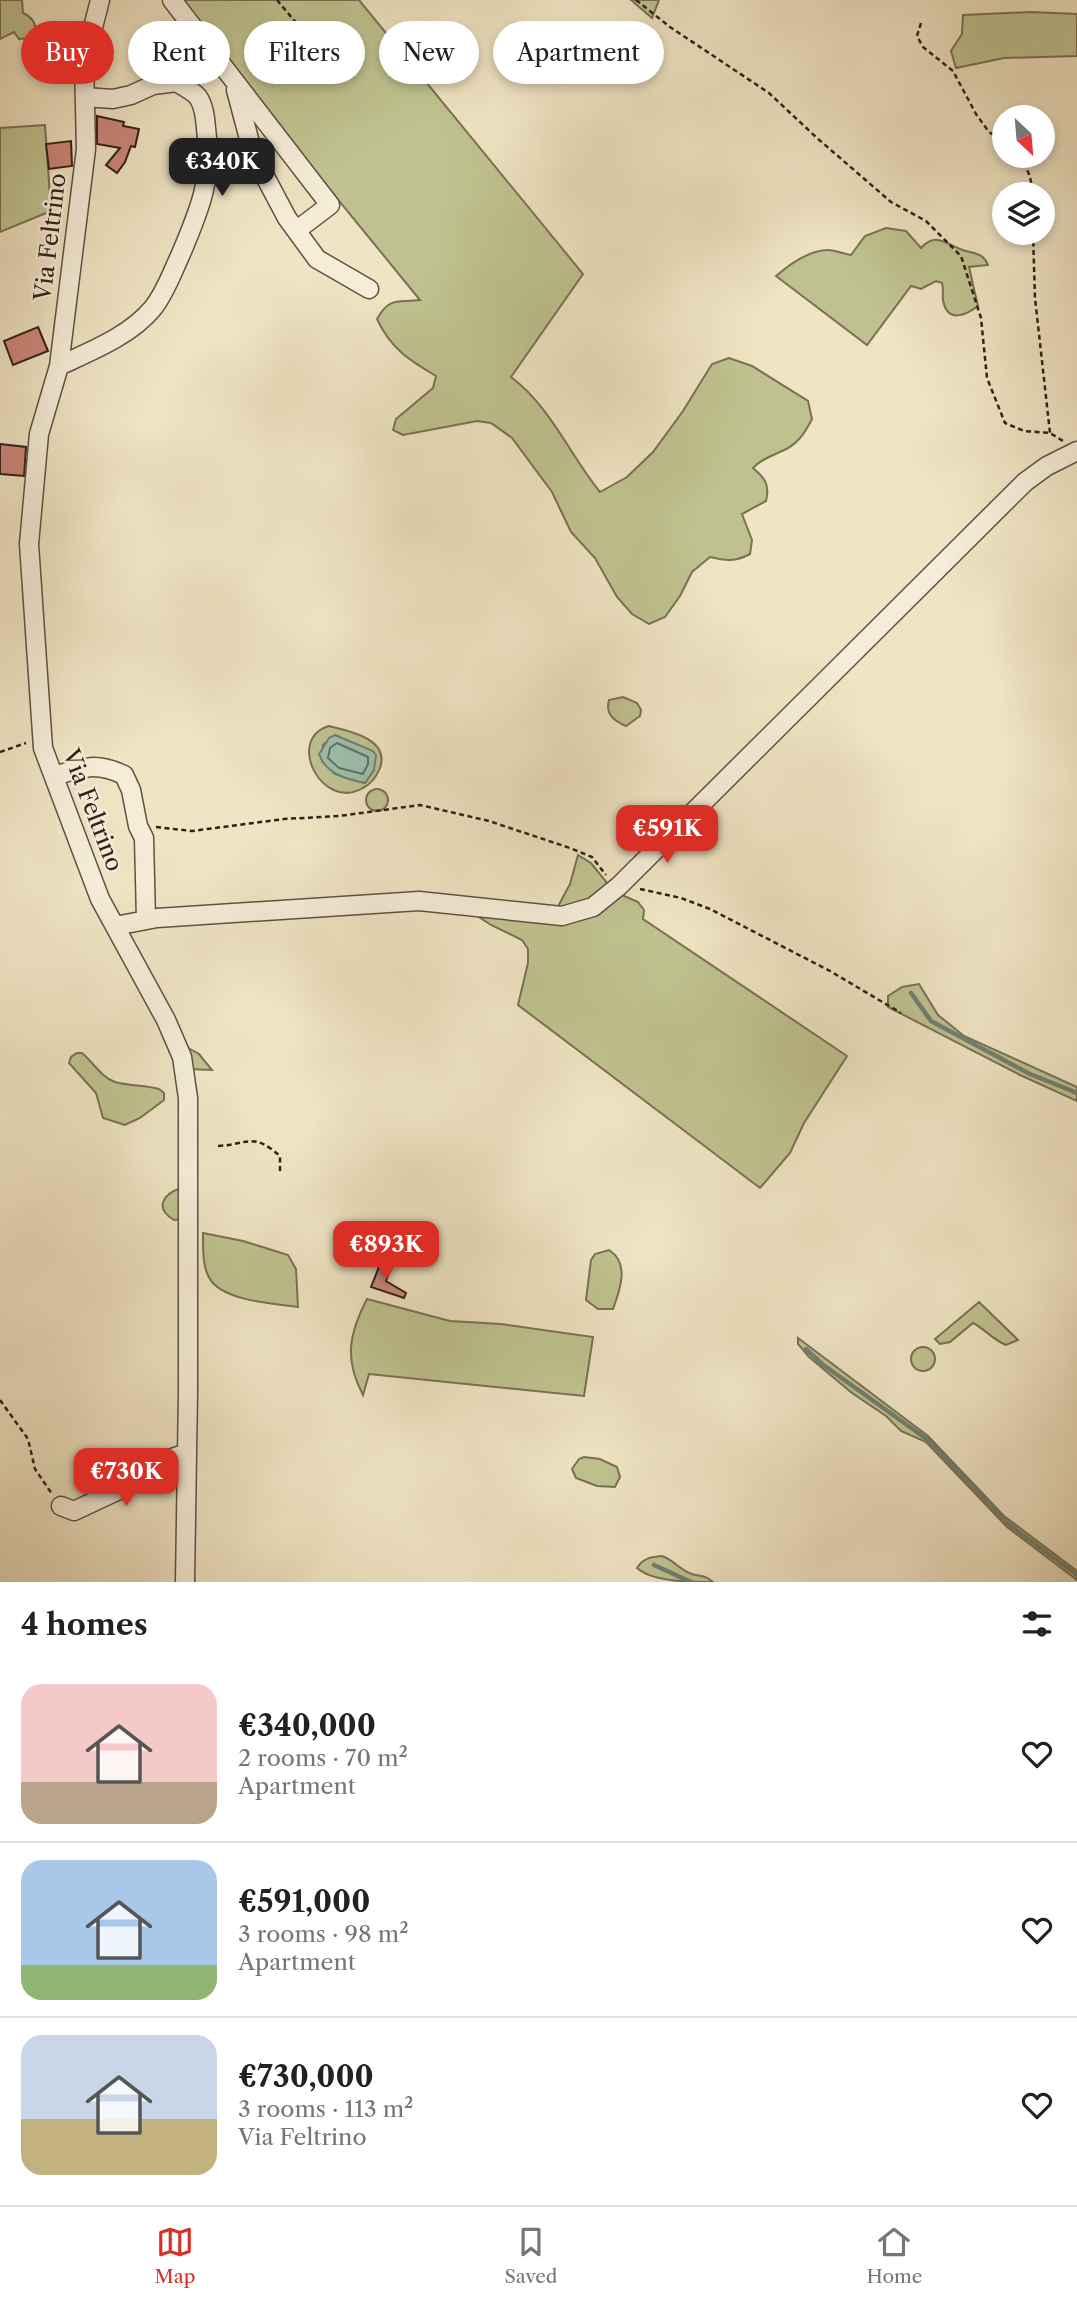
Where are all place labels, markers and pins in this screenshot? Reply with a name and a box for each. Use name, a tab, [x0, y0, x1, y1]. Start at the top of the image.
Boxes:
pin: €340K	[173, 138, 271, 198]
pin: €591K	[618, 806, 716, 865]
pin: €893K	[337, 1222, 435, 1281]
pin: €730K	[77, 1448, 175, 1508]

